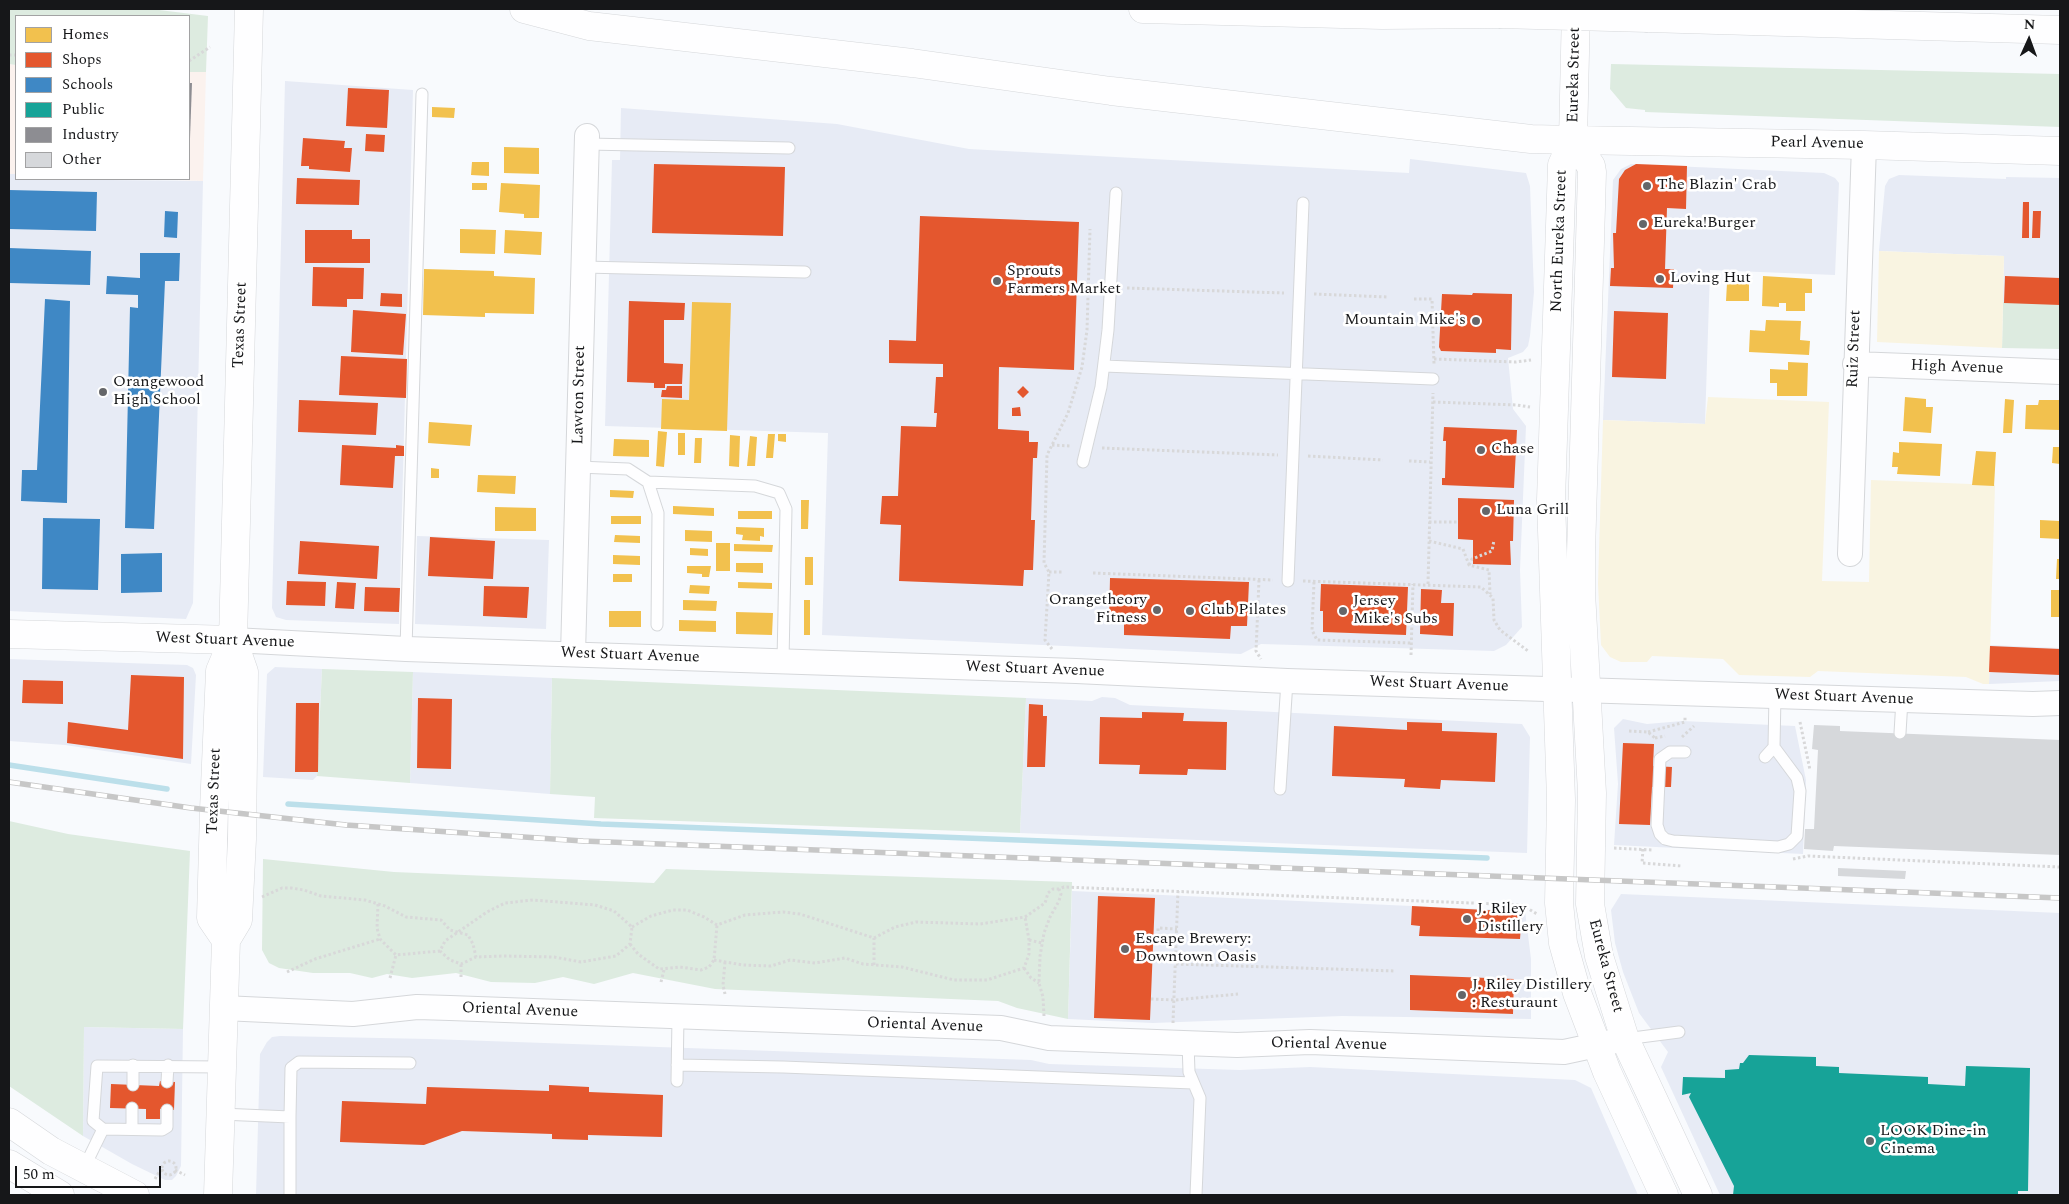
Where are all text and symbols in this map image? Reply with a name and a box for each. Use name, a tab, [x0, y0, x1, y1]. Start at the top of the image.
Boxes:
text: N	[2023, 14, 2036, 35]
legend	[15, 15, 190, 180]
north arrow	[2004, 15, 2054, 65]
text: Homes	[62, 23, 109, 46]
street label: Eureka Street	[1565, 27, 1585, 123]
text: Shops	[62, 48, 102, 71]
text: Schools	[62, 73, 113, 96]
text: Public	[62, 98, 105, 121]
text: Industry	[62, 123, 118, 146]
street label: Pearl Avenue	[1770, 134, 1864, 154]
text: Other	[62, 148, 101, 171]
street label: North Eureka Street	[1548, 169, 1572, 313]
place label: The Blazin' Crab	[1657, 176, 1776, 196]
marker: The Blazin' Crab	[1641, 180, 1653, 192]
place label: Eureka!Burger	[1653, 214, 1756, 234]
marker: Eureka!Burger	[1637, 218, 1649, 230]
place label: Sprouts Farmers Market	[1007, 262, 1121, 300]
place label: Loving Hut	[1670, 269, 1751, 289]
marker: Loving Hut	[1654, 273, 1666, 285]
marker: Sprouts Farmers Market	[991, 275, 1003, 287]
street label: Texas Street	[230, 282, 252, 368]
street label: Ruiz Street	[1844, 310, 1866, 388]
place label: Mountain Mike's	[1344, 311, 1466, 331]
marker: Mountain Mike's	[1470, 315, 1482, 327]
street label: Lawton Street	[570, 345, 590, 445]
street label: High Avenue	[1910, 357, 2004, 379]
place label: Orangewood High School	[113, 373, 204, 411]
marker: Orangewood High School	[97, 386, 109, 398]
place label: Chase	[1491, 440, 1534, 460]
marker: Chase	[1475, 444, 1487, 456]
place label: Luna Grill	[1496, 501, 1569, 521]
marker: Luna Grill	[1480, 505, 1492, 517]
place label: Orangetheory Fitness	[1049, 591, 1147, 629]
place label: Jersey Mike's Subs	[1353, 592, 1438, 630]
place label: Club Pilates	[1200, 601, 1286, 621]
marker: Orangetheory Fitness	[1151, 604, 1163, 616]
marker: Club Pilates	[1184, 605, 1196, 617]
marker: Jersey Mike's Subs	[1337, 605, 1349, 617]
street label: West Stuart Avenue	[155, 629, 295, 653]
street label: West Stuart Avenue	[560, 644, 700, 668]
street label: West Stuart Avenue	[965, 658, 1105, 682]
street label: West Stuart Avenue	[1369, 673, 1509, 697]
street label: West Stuart Avenue	[1774, 686, 1914, 710]
street label: Texas Street	[204, 748, 226, 834]
place label: J. Riley Distillery	[1477, 900, 1543, 938]
marker: J. Riley Distillery	[1461, 913, 1473, 925]
street label: Eureka Street	[1583, 917, 1627, 1015]
place label: Escape Brewery: Downtown Oasis	[1135, 930, 1257, 968]
marker: Escape Brewery: Downtown Oasis	[1119, 943, 1131, 955]
place label: J. Riley Distillery : Resturaunt	[1472, 976, 1591, 1014]
marker: J. Riley Distillery : Resturaunt	[1456, 989, 1468, 1001]
street label: Oriental Avenue	[462, 999, 578, 1023]
street label: Oriental Avenue	[867, 1014, 983, 1038]
street label: Oriental Avenue	[1271, 1034, 1387, 1056]
place label: LOOK Dine-in Cinema	[1880, 1122, 1987, 1160]
marker: LOOK Dine-in Cinema	[1864, 1135, 1876, 1147]
scale bar	[18, 1156, 164, 1188]
text: 50 m	[23, 1163, 55, 1186]

